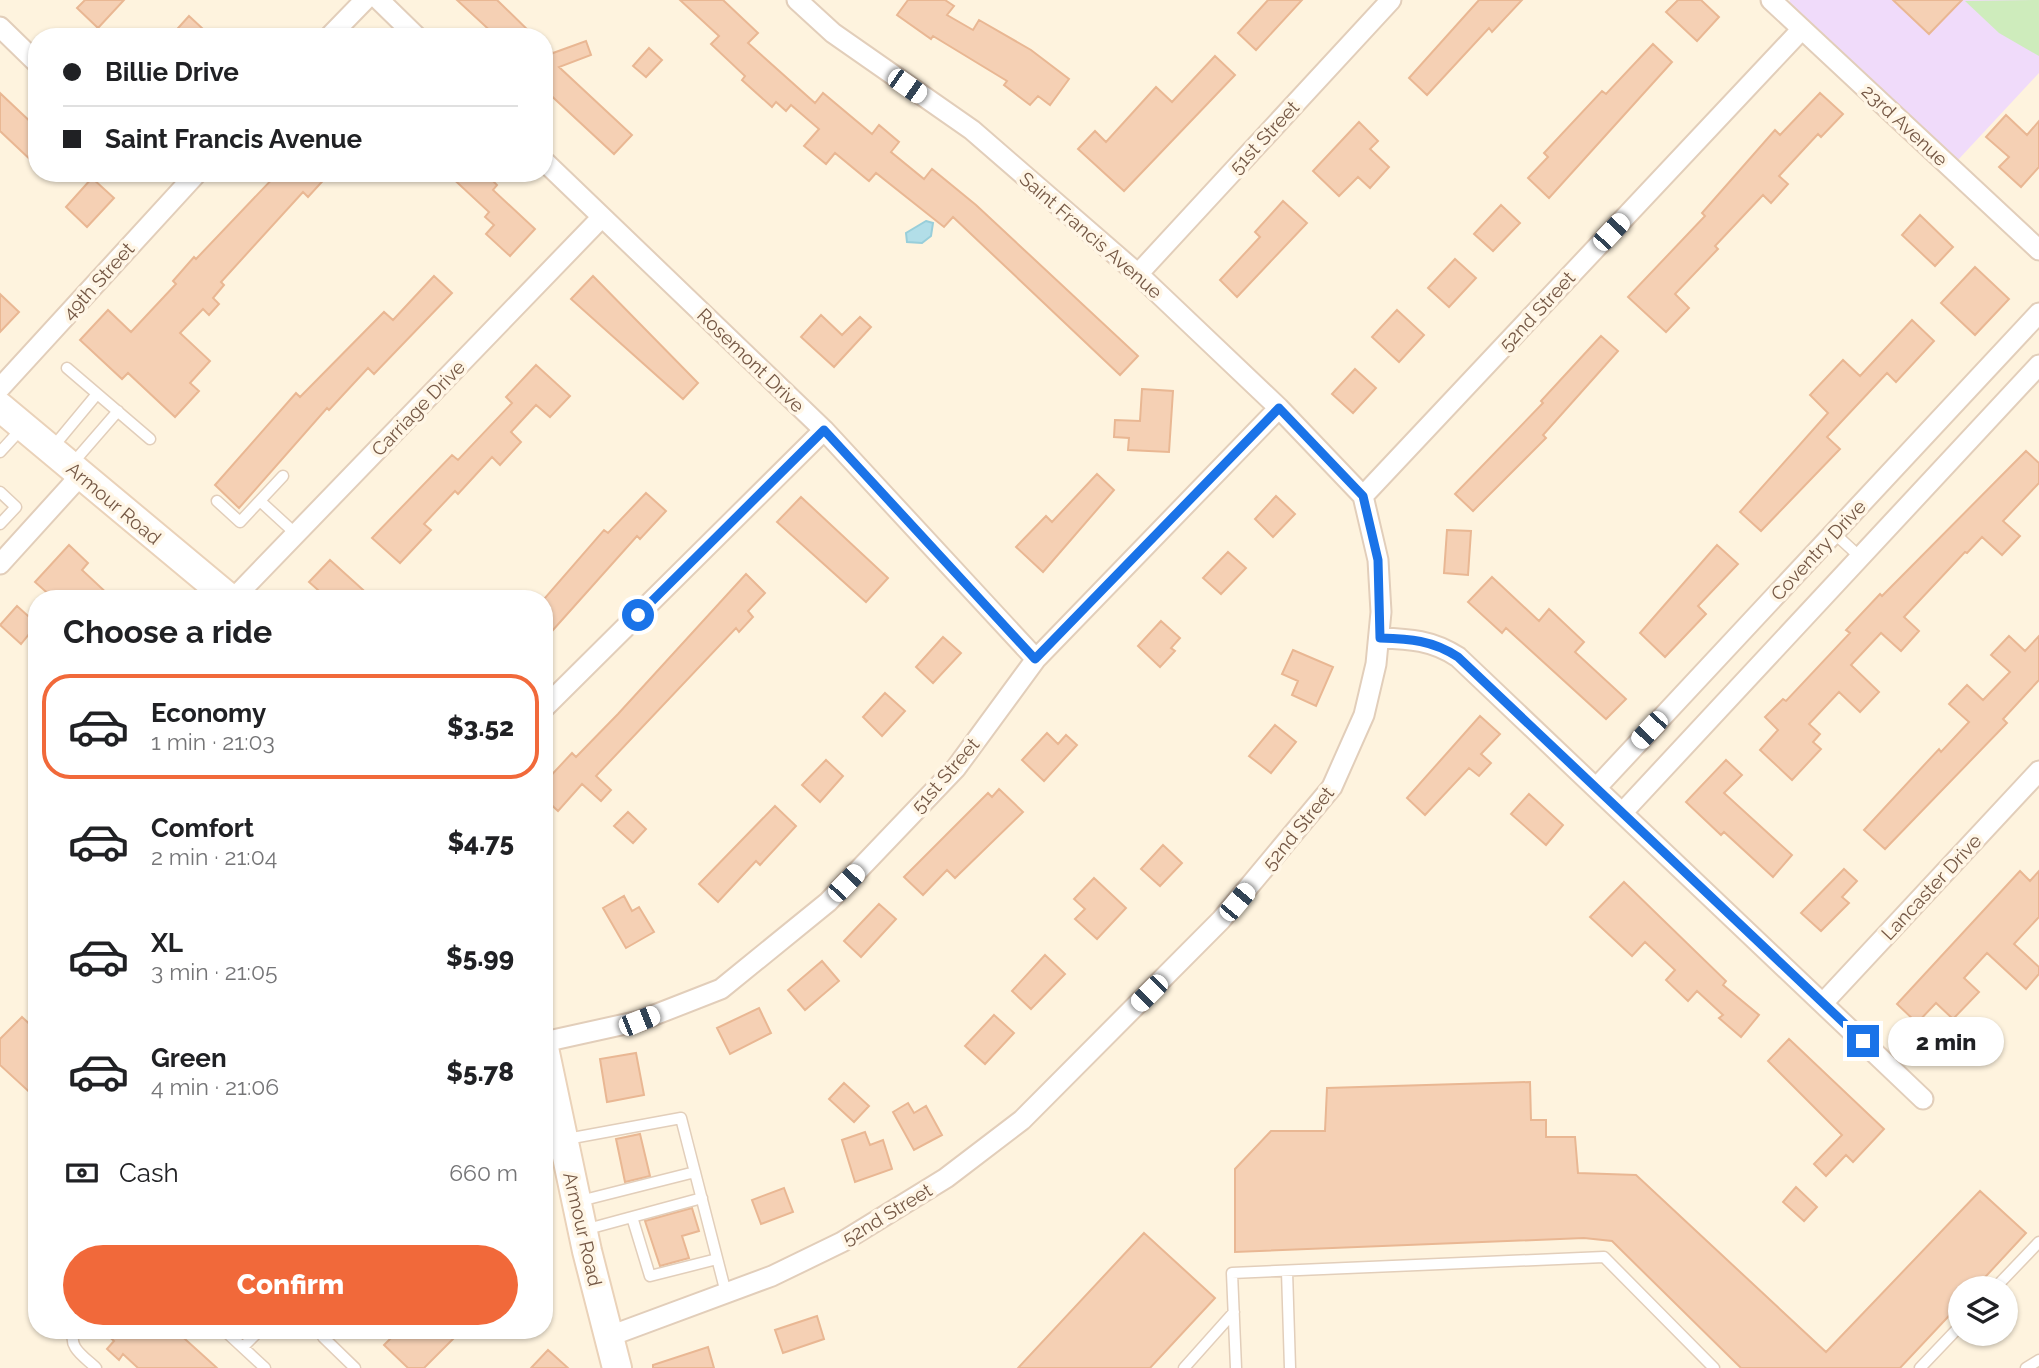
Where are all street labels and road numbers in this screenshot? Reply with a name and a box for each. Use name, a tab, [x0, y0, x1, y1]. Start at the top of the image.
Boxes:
street label: 23rd Avenue	[1858, 80, 1952, 170]
street label: 51st Street	[1225, 96, 1304, 178]
street label: Saint Francis Avenue	[1015, 167, 1167, 303]
street label: 49th Street	[58, 237, 139, 324]
street label: 52nd Street	[1495, 266, 1580, 355]
street label: Rosemont Drive	[693, 303, 809, 417]
street label: Carriage Drive	[367, 356, 469, 460]
street label: Armour Road	[62, 457, 166, 549]
street label: Coventry Drive	[1766, 495, 1870, 605]
street label: 51st Street	[907, 733, 984, 817]
street label: 52nd Street	[1258, 781, 1339, 874]
street label: Lancaster Drive	[1876, 830, 1986, 944]
street label: Armour Road	[559, 1170, 607, 1288]
street label: 52nd Street	[838, 1178, 936, 1249]

